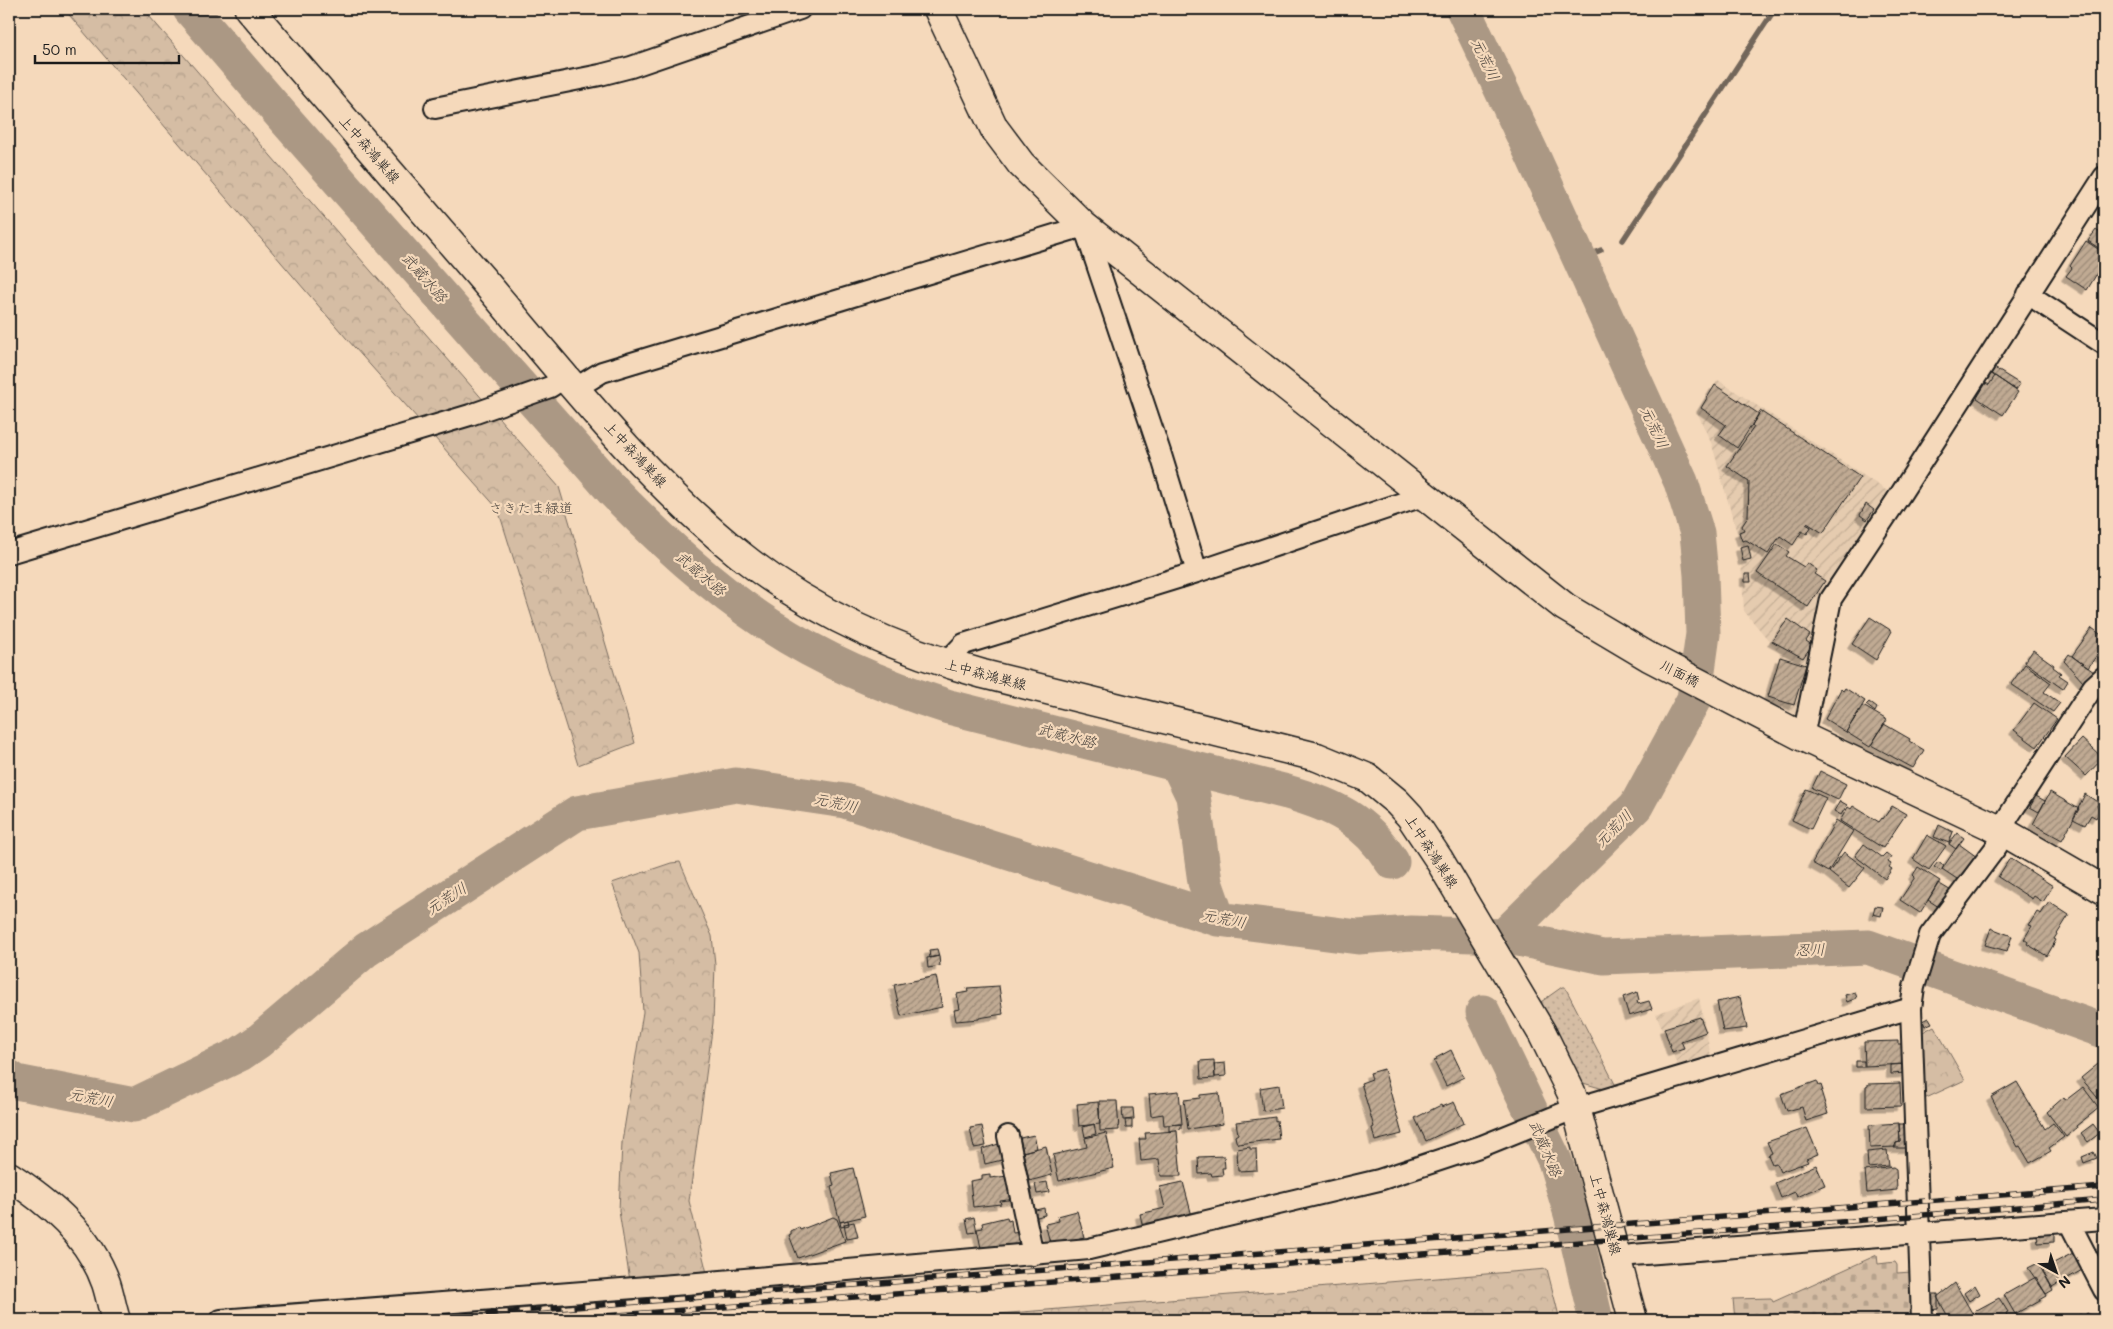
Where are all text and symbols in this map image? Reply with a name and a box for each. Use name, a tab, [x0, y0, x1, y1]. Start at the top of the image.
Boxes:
scale bar	[35, 32, 179, 64]
water label: 元荒川	[1467, 34, 1505, 84]
text: 50 m	[42, 39, 77, 59]
street label: 上中森鴻巣線	[335, 111, 405, 187]
water label: 武蔵水路	[398, 248, 453, 307]
water label: 元荒川	[1636, 402, 1674, 452]
street label: 上中森鴻巣線	[600, 417, 672, 491]
park label: さきたま緑道	[489, 498, 573, 517]
water label: 武蔵水路	[672, 546, 731, 601]
street label: 上中森鴻巣線	[943, 654, 1029, 694]
street label: 川面橋	[1657, 655, 1703, 691]
water label: 武蔵水路	[1035, 718, 1099, 752]
water label: 元荒川	[812, 788, 860, 816]
water label: 元荒川	[1590, 805, 1636, 851]
street label: 上中森鴻巣線	[1401, 811, 1463, 891]
water label: 元荒川	[422, 877, 470, 919]
water label: 元荒川	[1200, 904, 1248, 932]
water label: 忍川	[1795, 938, 1825, 960]
water label: 元荒川	[67, 1083, 115, 1111]
water label: 武蔵水路	[1525, 1116, 1567, 1180]
street label: 上中森鴻巣線	[1586, 1171, 1626, 1257]
north arrow	[2030, 1246, 2080, 1296]
text: N	[2054, 1272, 2075, 1293]

